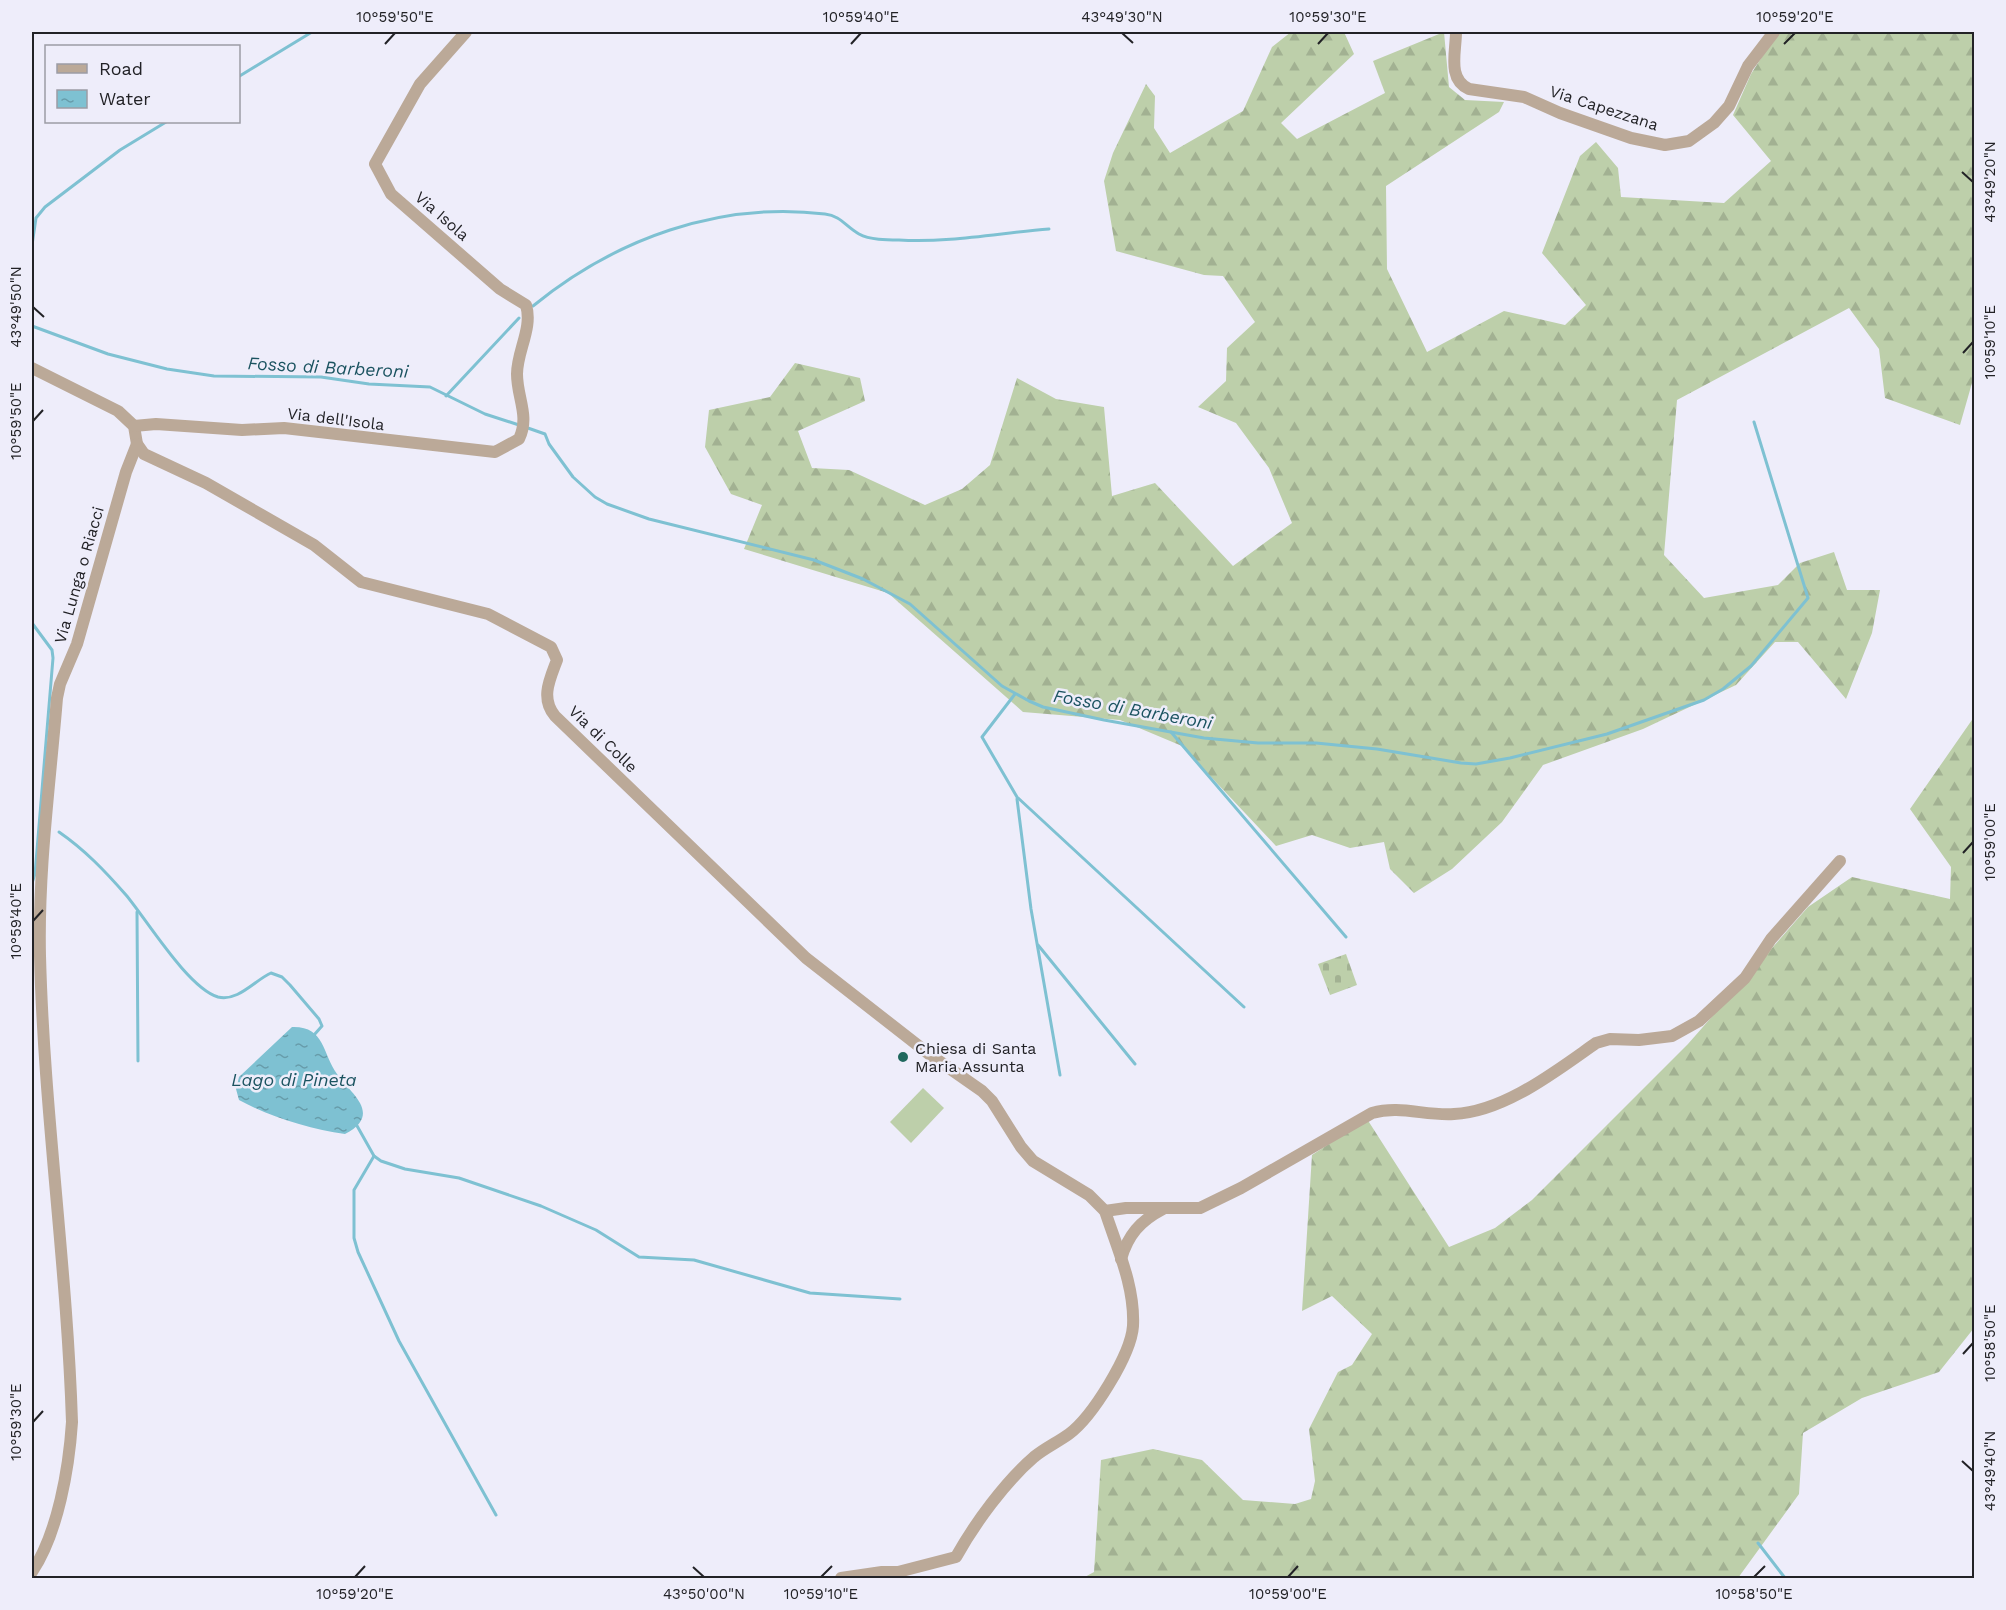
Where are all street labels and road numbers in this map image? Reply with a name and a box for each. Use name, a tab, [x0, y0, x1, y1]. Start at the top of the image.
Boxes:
street label: Via Capezzana	[1547, 81, 1661, 135]
street label: Via Isola	[411, 187, 473, 245]
street label: Via dell'Isola	[286, 404, 386, 434]
street label: Via Lunga o Riacci	[50, 504, 108, 646]
street label: Via di Colle	[565, 702, 641, 776]

